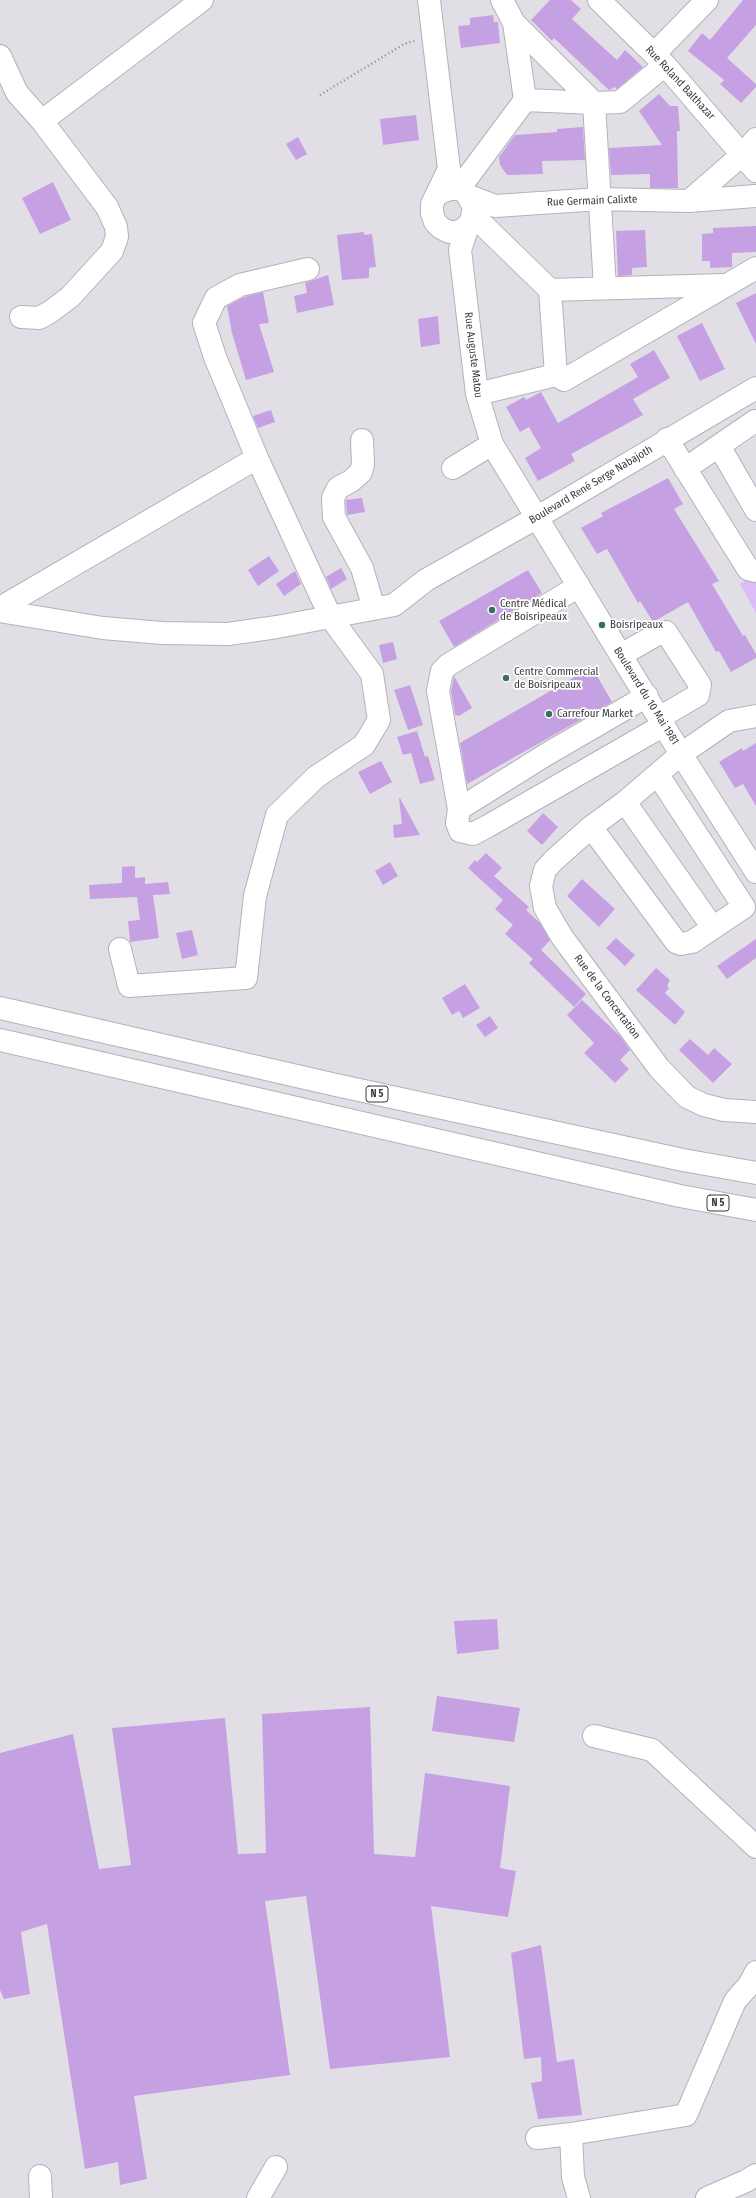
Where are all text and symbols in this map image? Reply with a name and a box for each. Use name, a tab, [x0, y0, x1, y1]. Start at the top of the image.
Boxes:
street label: Rue Roland Balthazar	[642, 43, 718, 123]
street label: Rue Germain Calixte	[547, 193, 637, 209]
street label: Rue Auguste Matou	[461, 311, 485, 399]
street label: Boulevard René Serge Nabajoth	[527, 443, 655, 527]
place label: Centre Médical de Boisripeaux	[500, 597, 567, 623]
marker: Centre Médical de Boisripeaux	[487, 605, 497, 615]
place label: Boisripeaux	[610, 618, 663, 632]
marker: Boisripeaux	[597, 620, 607, 630]
street label: Boulevard du 10 Mai 1981	[611, 645, 681, 747]
place label: Centre Commercial de Boisripeaux	[514, 665, 598, 691]
marker: Centre Commercial de Boisripeaux	[501, 673, 511, 683]
place label: Carrefour Market	[557, 707, 633, 721]
marker: Carrefour Market	[544, 709, 554, 719]
street label: Rue de la Concertation	[571, 952, 643, 1042]
road number: N 5	[366, 1086, 388, 1102]
road number: N 5	[707, 1195, 729, 1211]

